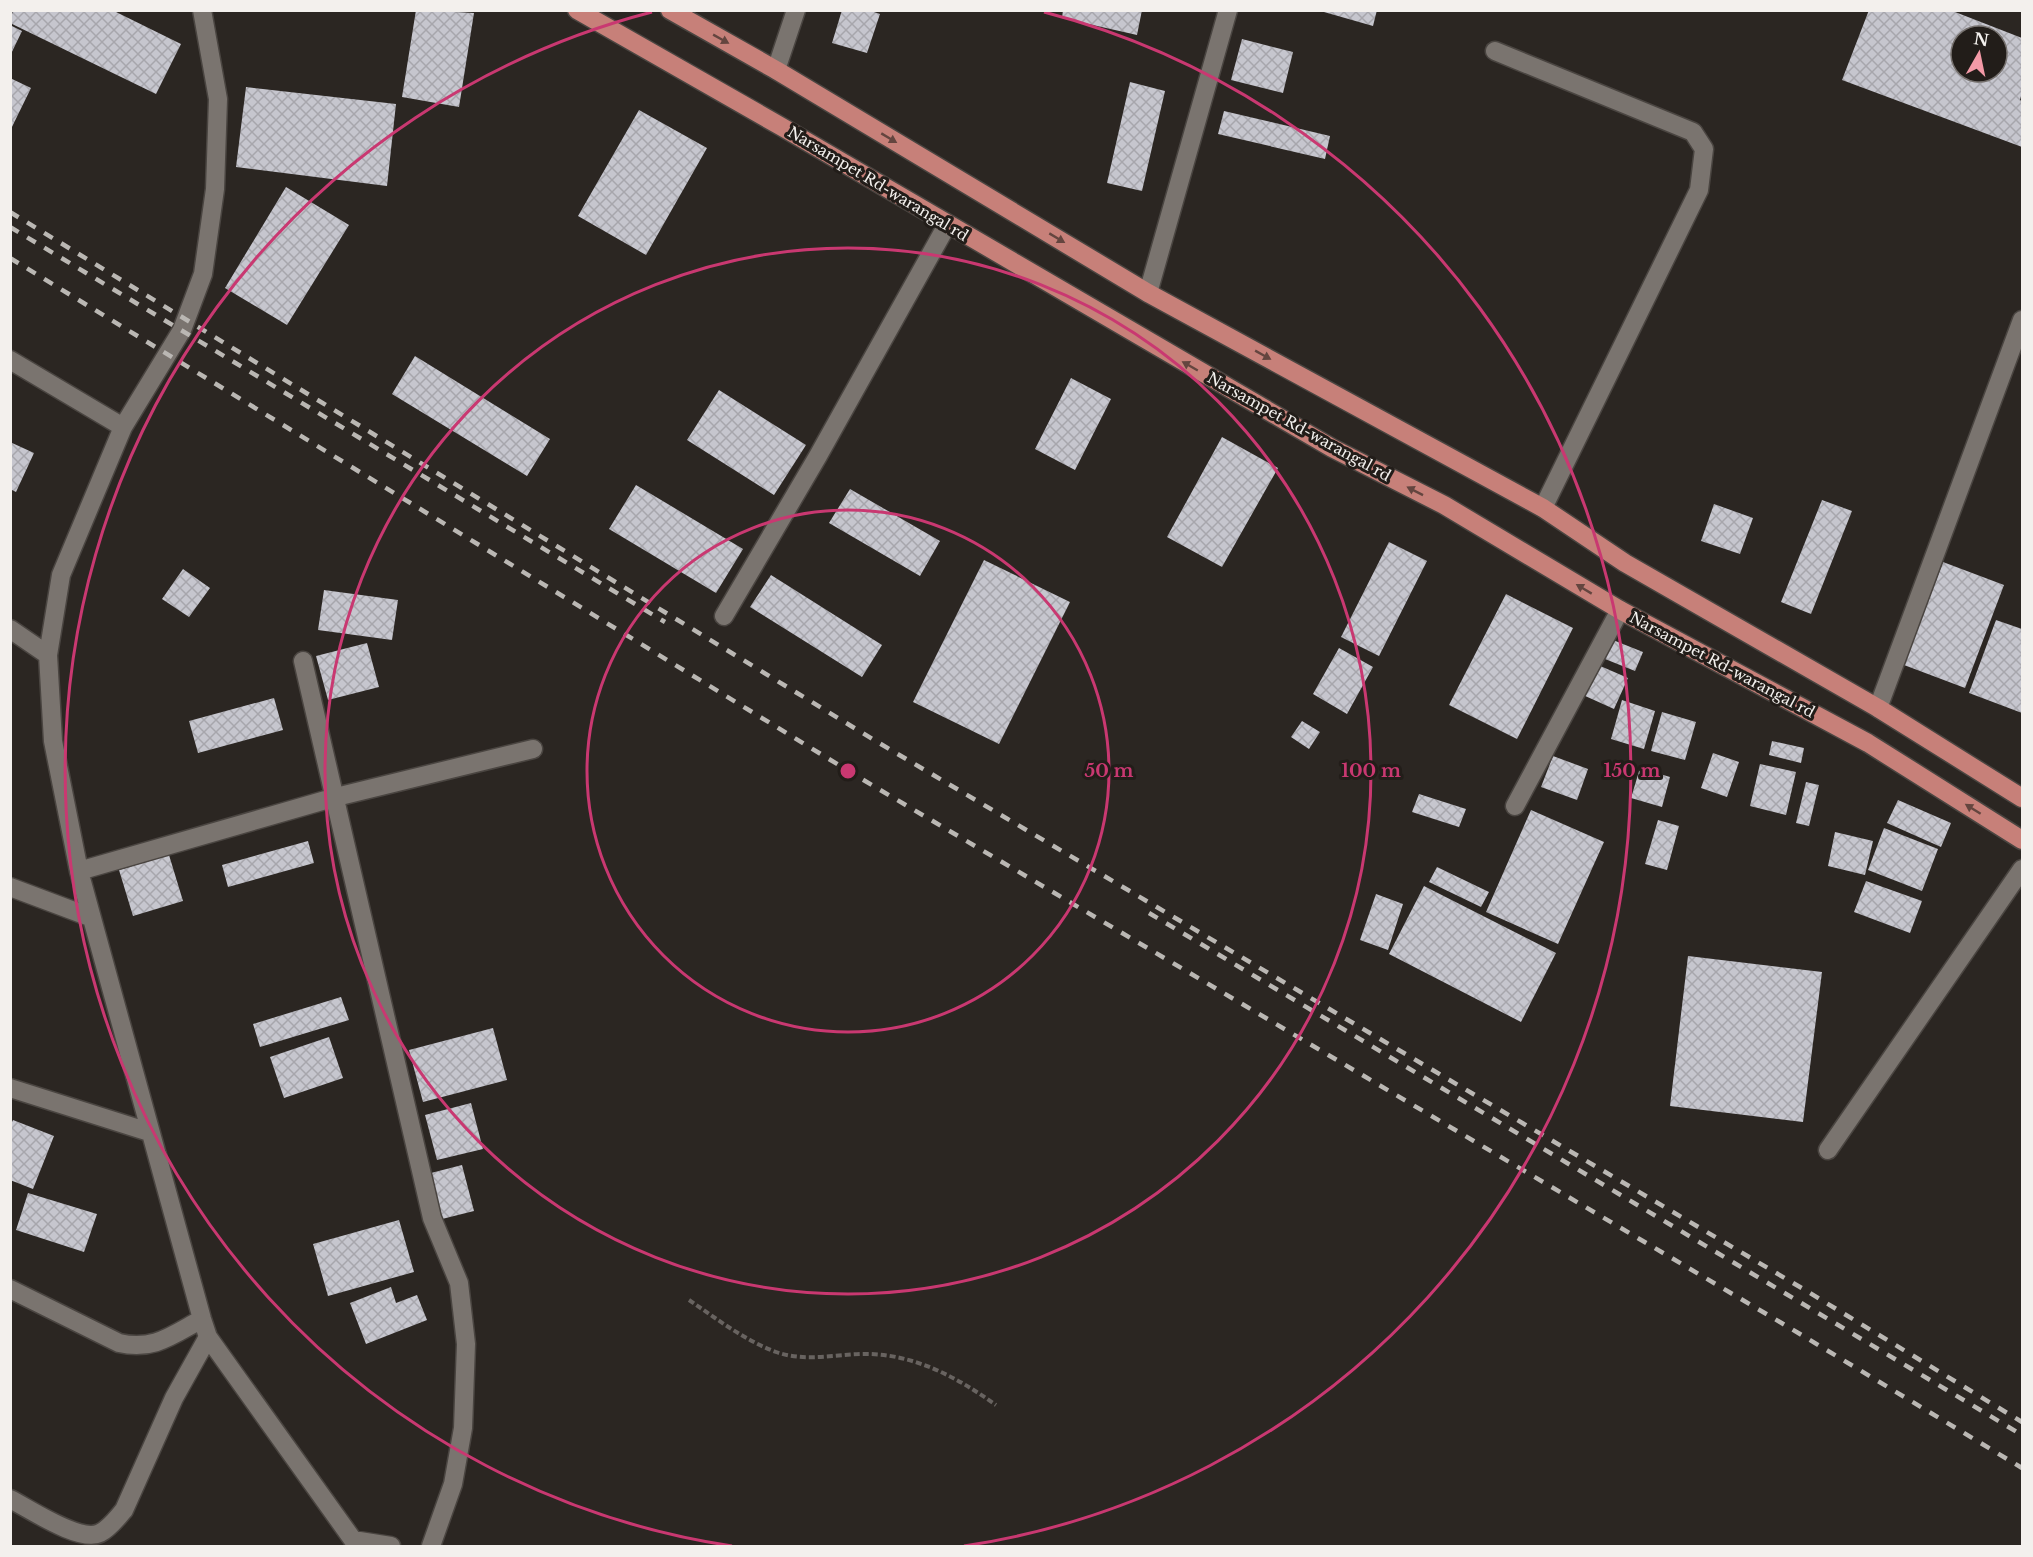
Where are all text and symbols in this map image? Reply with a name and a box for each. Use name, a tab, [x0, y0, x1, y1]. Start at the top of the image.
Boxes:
north arrow	[1949, 24, 2009, 84]
text: N	[1972, 28, 1990, 50]
one-way arrow	[713, 34, 730, 44]
street label: Narsampet Rd-warangal rd	[785, 122, 972, 245]
one-way arrow	[881, 133, 898, 143]
one-way arrow	[1049, 233, 1065, 244]
one-way arrow	[1254, 350, 1271, 360]
one-way arrow	[1181, 361, 1198, 371]
street label: Narsampet Rd-warangal rd	[1204, 368, 1395, 485]
one-way arrow	[1407, 486, 1424, 496]
one-way arrow	[1575, 584, 1592, 594]
street label: Narsampet Rd-warangal rd	[1626, 608, 1818, 722]
text: 50 m	[1085, 760, 1134, 782]
text: 100 m	[1341, 760, 1401, 782]
text: 150 m	[1604, 760, 1661, 782]
centre of rings	[838, 761, 858, 781]
one-way arrow	[1965, 803, 1981, 814]

